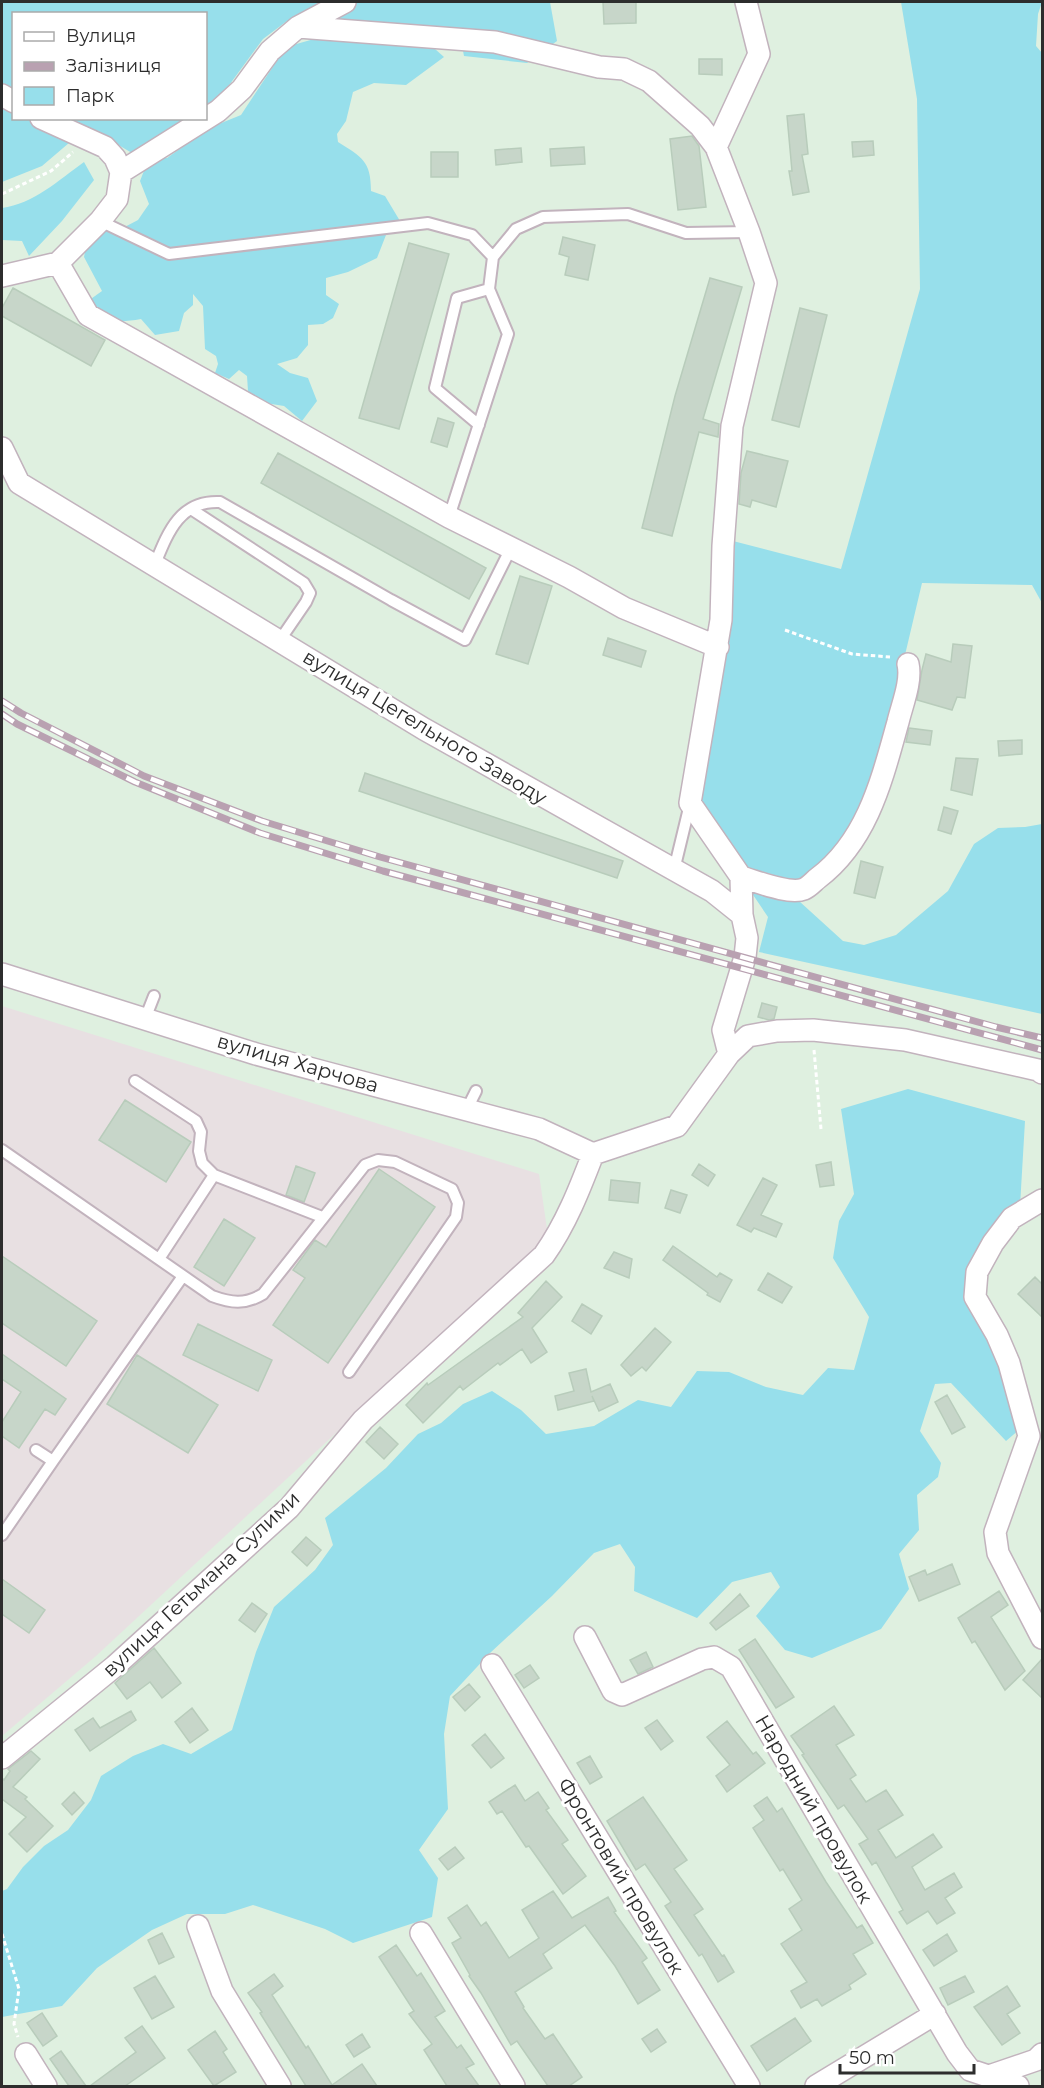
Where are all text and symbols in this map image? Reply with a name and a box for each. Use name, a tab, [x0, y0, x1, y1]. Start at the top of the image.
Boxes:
legend	[12, 12, 207, 120]
text: Вулиця	[66, 25, 136, 47]
text: Залізниця	[66, 55, 161, 77]
text: Парк	[66, 85, 115, 107]
street label: вулиця Цегельного Заводу	[299, 645, 551, 809]
street label: вулиця Харчова	[214, 1028, 382, 1098]
street label: вулиця Гетьмана Сулими	[97, 1486, 305, 1682]
street label: Народний провулок	[750, 1711, 878, 1908]
street label: Фронтовий провулок	[553, 1774, 689, 1979]
scale bar	[840, 2037, 974, 2075]
text: 50 m	[849, 2047, 895, 2069]

